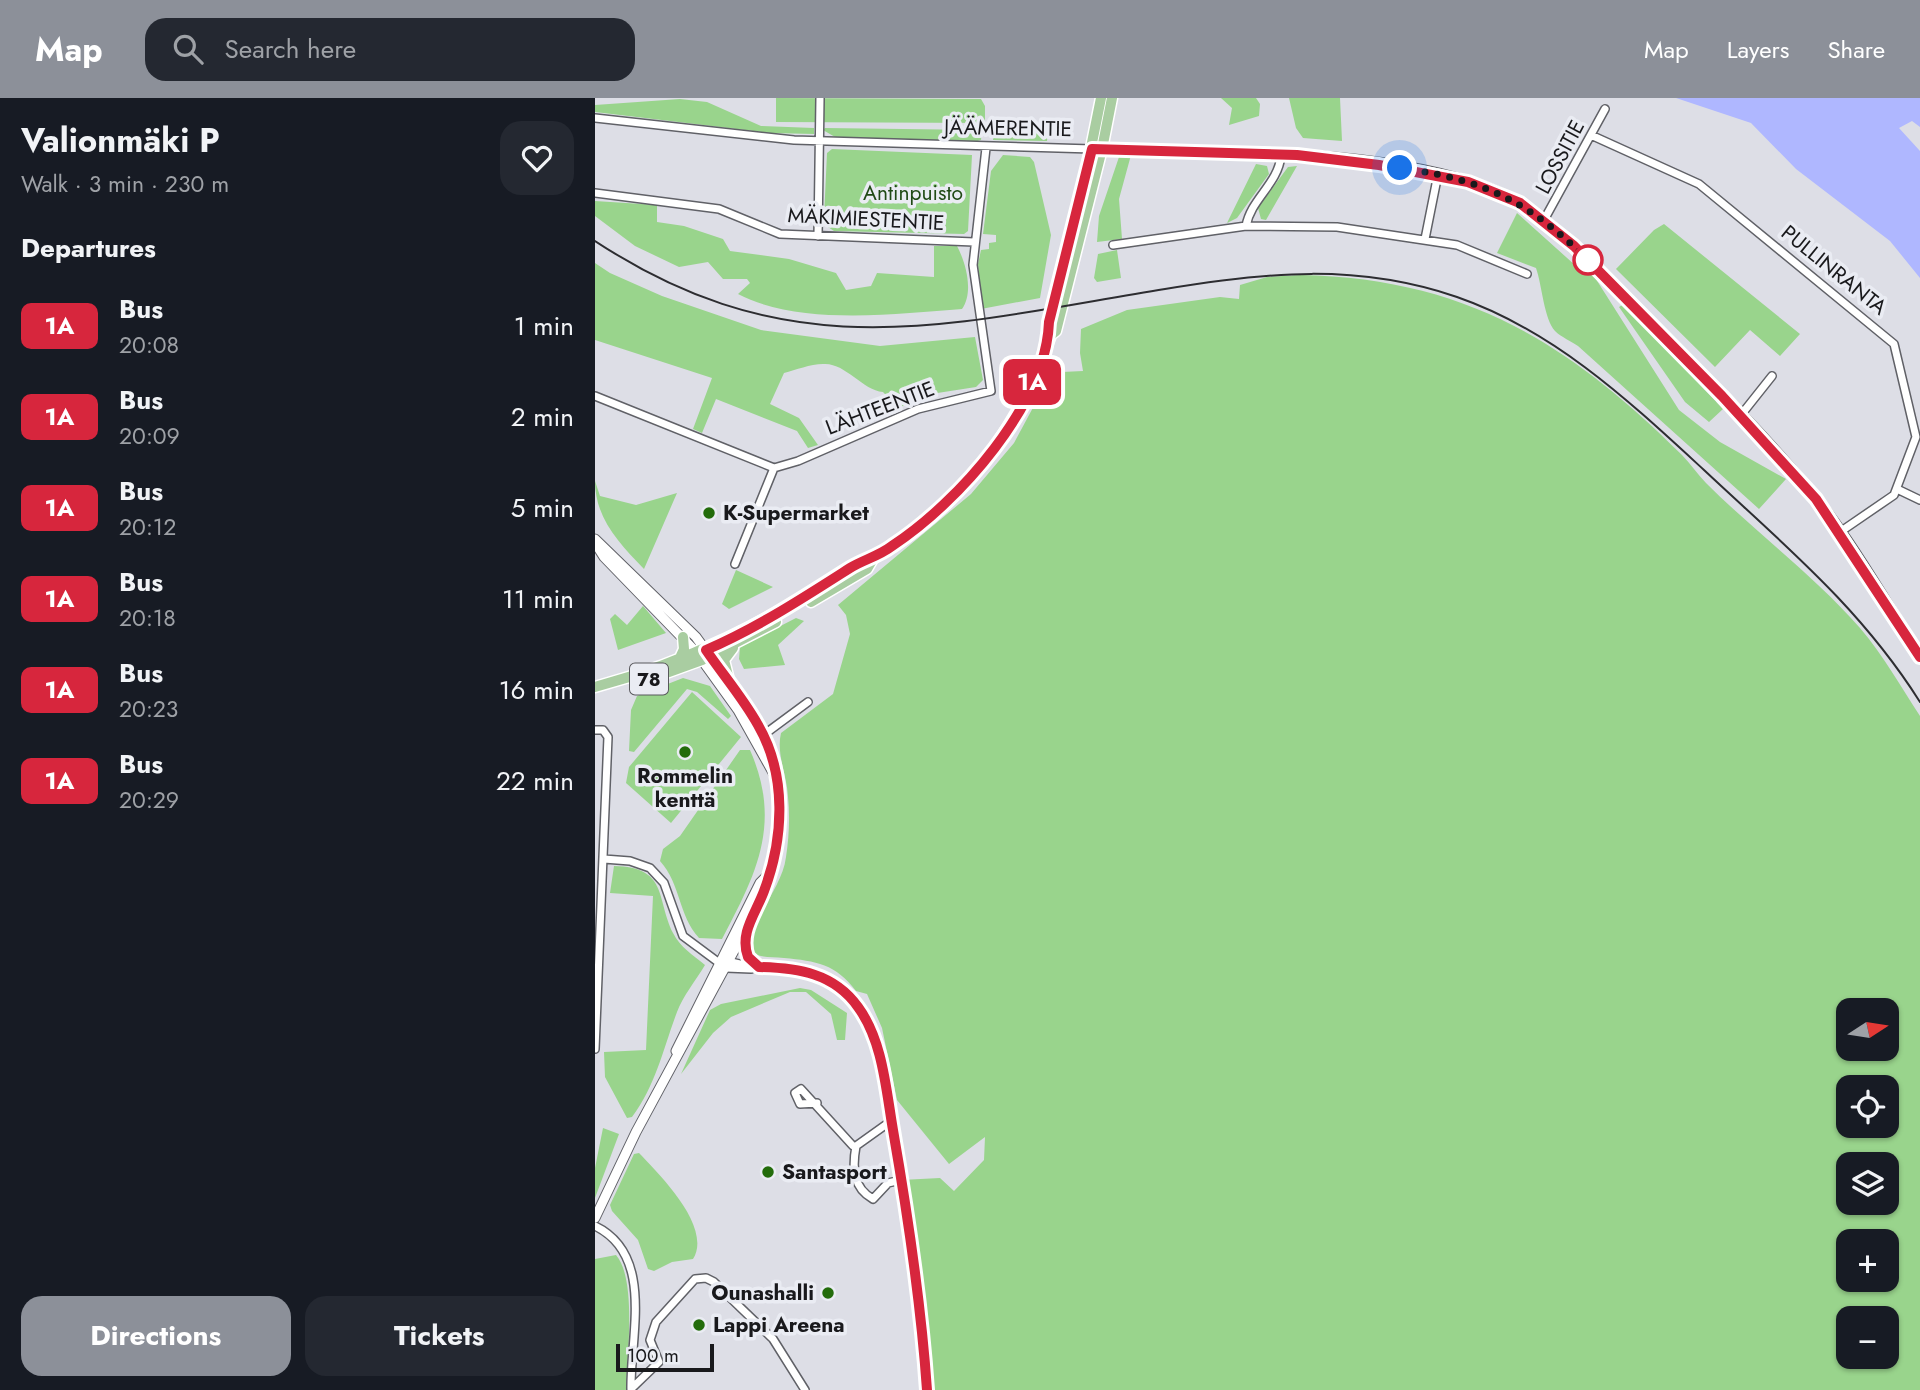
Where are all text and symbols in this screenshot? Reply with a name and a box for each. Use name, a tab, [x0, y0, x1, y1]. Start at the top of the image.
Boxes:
search box	[145, 18, 635, 81]
text: Map	[35, 26, 103, 73]
icon: search	[169, 30, 207, 68]
text: Search here	[225, 30, 356, 68]
text: Map	[1644, 32, 1689, 67]
text: Layers	[1727, 32, 1789, 67]
text: Share	[1827, 32, 1885, 67]
street label: JÄÄMERENTIE	[941, 112, 1072, 144]
street label: LOSSITIE	[1528, 115, 1592, 199]
text: Valionmäki P	[21, 117, 220, 164]
button: heart	[500, 121, 574, 195]
your location	[1382, 150, 1417, 185]
text: Walk · 3 min · 230 m	[21, 167, 229, 201]
park label: Antinpuisto	[863, 178, 963, 208]
street label: MÄKIMIESTENTIE	[787, 200, 945, 238]
street label: PULLINRANTA	[1775, 218, 1893, 322]
text: Departures	[21, 229, 156, 267]
unlabelled marker	[1573, 245, 1603, 275]
text: Bus	[119, 290, 163, 328]
text: 1 min	[514, 307, 574, 345]
text: 1A	[45, 308, 74, 343]
text: 20:08	[119, 328, 179, 362]
line badge: 1A	[1001, 359, 1063, 405]
text: 1A	[1017, 364, 1047, 399]
street label: LÄHTEENTIE	[821, 373, 939, 443]
text: Bus	[119, 381, 163, 419]
text: 2 min	[511, 398, 574, 436]
text: 1A	[45, 399, 74, 434]
text: 20:09	[119, 419, 180, 453]
text: Bus	[119, 472, 163, 510]
text: 5 min	[511, 489, 574, 527]
text: 1A	[45, 490, 74, 525]
place label: K-Supermarket	[723, 498, 869, 528]
marker: K-Supermarket	[701, 505, 717, 521]
text: 20:12	[119, 510, 176, 544]
text: Bus	[119, 563, 163, 601]
text: 11 min	[502, 580, 574, 618]
text: 1A	[45, 581, 74, 616]
text: 20:18	[119, 601, 176, 635]
text: Bus	[119, 654, 163, 692]
road number: 78	[630, 664, 668, 694]
text: 16 min	[499, 671, 574, 709]
text: 1A	[45, 672, 74, 707]
text: 20:23	[119, 692, 178, 726]
marker: Rommelin kenttä	[677, 744, 693, 760]
text: Bus	[119, 745, 163, 783]
place label: Rommelin kenttä	[637, 761, 733, 815]
text: 22 min	[496, 762, 574, 800]
text: 1A	[45, 763, 74, 798]
text: 20:29	[119, 783, 179, 817]
north arrow	[1836, 998, 1899, 1060]
map controls	[1836, 998, 1899, 1369]
button: locate	[1836, 1075, 1899, 1138]
button: layers	[1836, 1152, 1899, 1215]
place label: Santasport	[782, 1157, 887, 1187]
marker: Santasport	[760, 1164, 776, 1180]
button: +	[1836, 1229, 1899, 1292]
place label: Ounashalli	[711, 1278, 814, 1308]
marker: Ounashalli	[820, 1285, 836, 1301]
button: Directions	[21, 1296, 291, 1376]
button: Tickets	[305, 1296, 574, 1376]
button: −	[1836, 1306, 1899, 1369]
place label: Lappi Areena	[713, 1310, 845, 1340]
marker: Lappi Areena	[691, 1317, 707, 1333]
scale bar	[616, 1341, 714, 1373]
text: 100 m	[627, 1342, 679, 1369]

